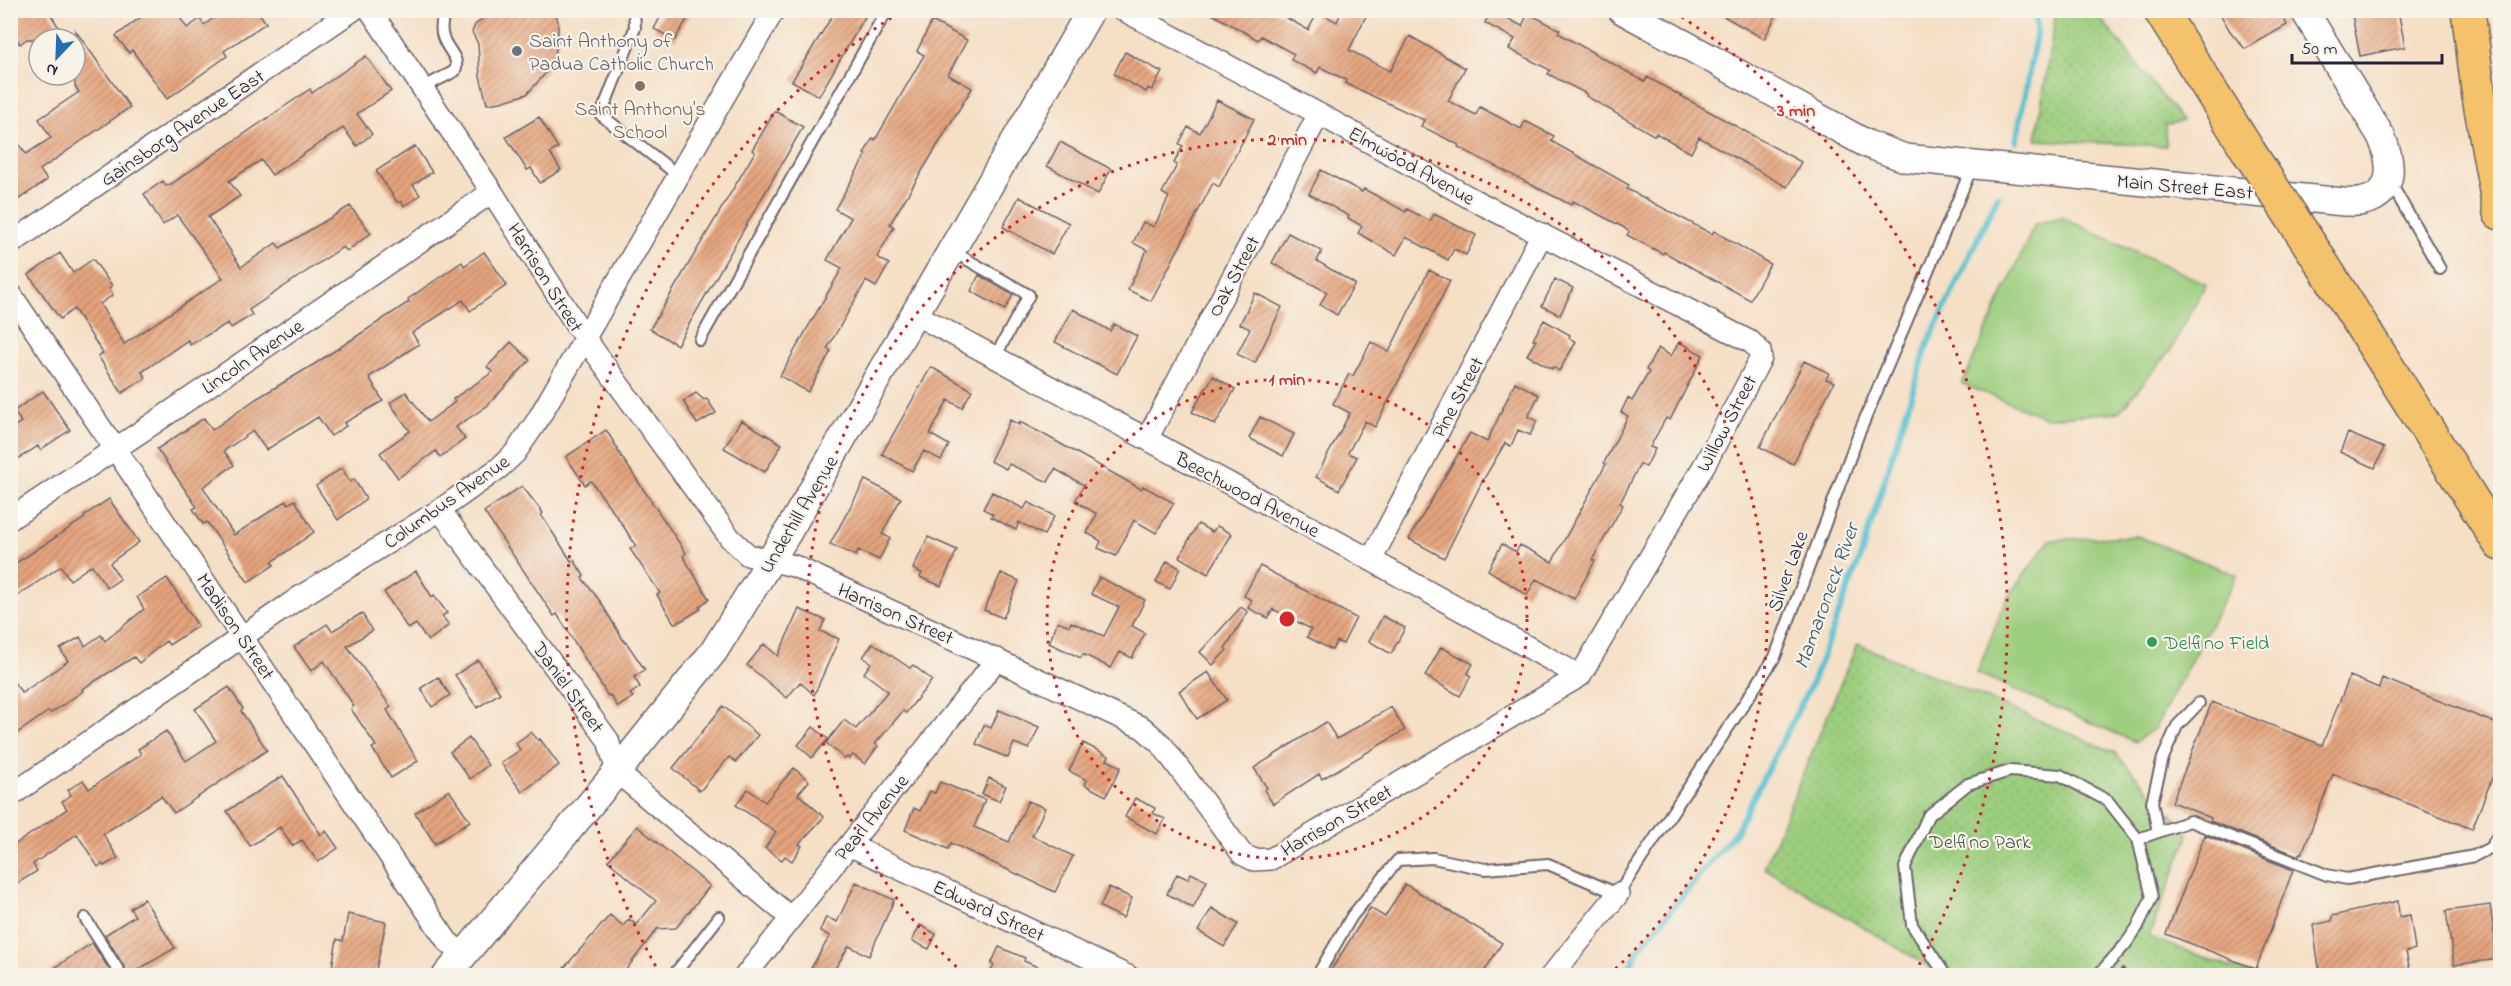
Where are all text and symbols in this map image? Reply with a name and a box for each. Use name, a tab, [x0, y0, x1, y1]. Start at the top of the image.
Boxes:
north arrow	[27, 27, 87, 87]
scale bar	[2292, 27, 2442, 65]
place label: Saint Anthony of Padua Catholic Church	[529, 28, 714, 80]
text: 50 m	[2301, 37, 2338, 63]
marker: Saint Anthony of Padua Catholic Church	[510, 44, 524, 58]
text: N	[42, 56, 62, 82]
street label: Gainsborg Avenue East	[95, 63, 272, 196]
marker: Saint Anthony's School	[633, 79, 647, 93]
place label: Saint Anthony's School	[575, 96, 705, 148]
text: 3 min	[1776, 99, 1815, 125]
street label: Elmwood Avenue	[1342, 120, 1479, 214]
text: 2 min	[1266, 128, 1307, 154]
street label: Main Street East	[2115, 168, 2254, 209]
street label: Harrison Street	[499, 218, 589, 339]
street label: Oak Street	[1202, 231, 1269, 323]
street label: Lincoln Avenue	[197, 313, 310, 403]
street label: Pine Street	[1426, 352, 1493, 444]
text: 1 min	[1269, 368, 1305, 394]
street label: Willow Street	[1691, 370, 1766, 478]
street label: Beechwood Avenue	[1169, 445, 1324, 546]
street label: Columbus Avenue	[379, 449, 516, 557]
street label: Underhill Avenue	[753, 451, 847, 580]
water label: Mamaroneck River	[1788, 517, 1869, 674]
street label: Silver Lake	[1761, 527, 1817, 616]
street label: Madison Street	[187, 568, 281, 687]
street label: Harrison Street	[832, 577, 958, 654]
centre of rings	[1277, 609, 1297, 629]
place label: Delfino Field	[2163, 630, 2269, 659]
marker: Delfino Field	[2145, 635, 2159, 649]
street label: Daniel Street	[523, 636, 610, 740]
street label: Pearl Avenue	[829, 769, 917, 868]
street label: Harrison Street	[1276, 778, 1399, 866]
park label: Delfino Park	[1928, 829, 2031, 858]
street label: Edward Street	[927, 874, 1049, 951]

